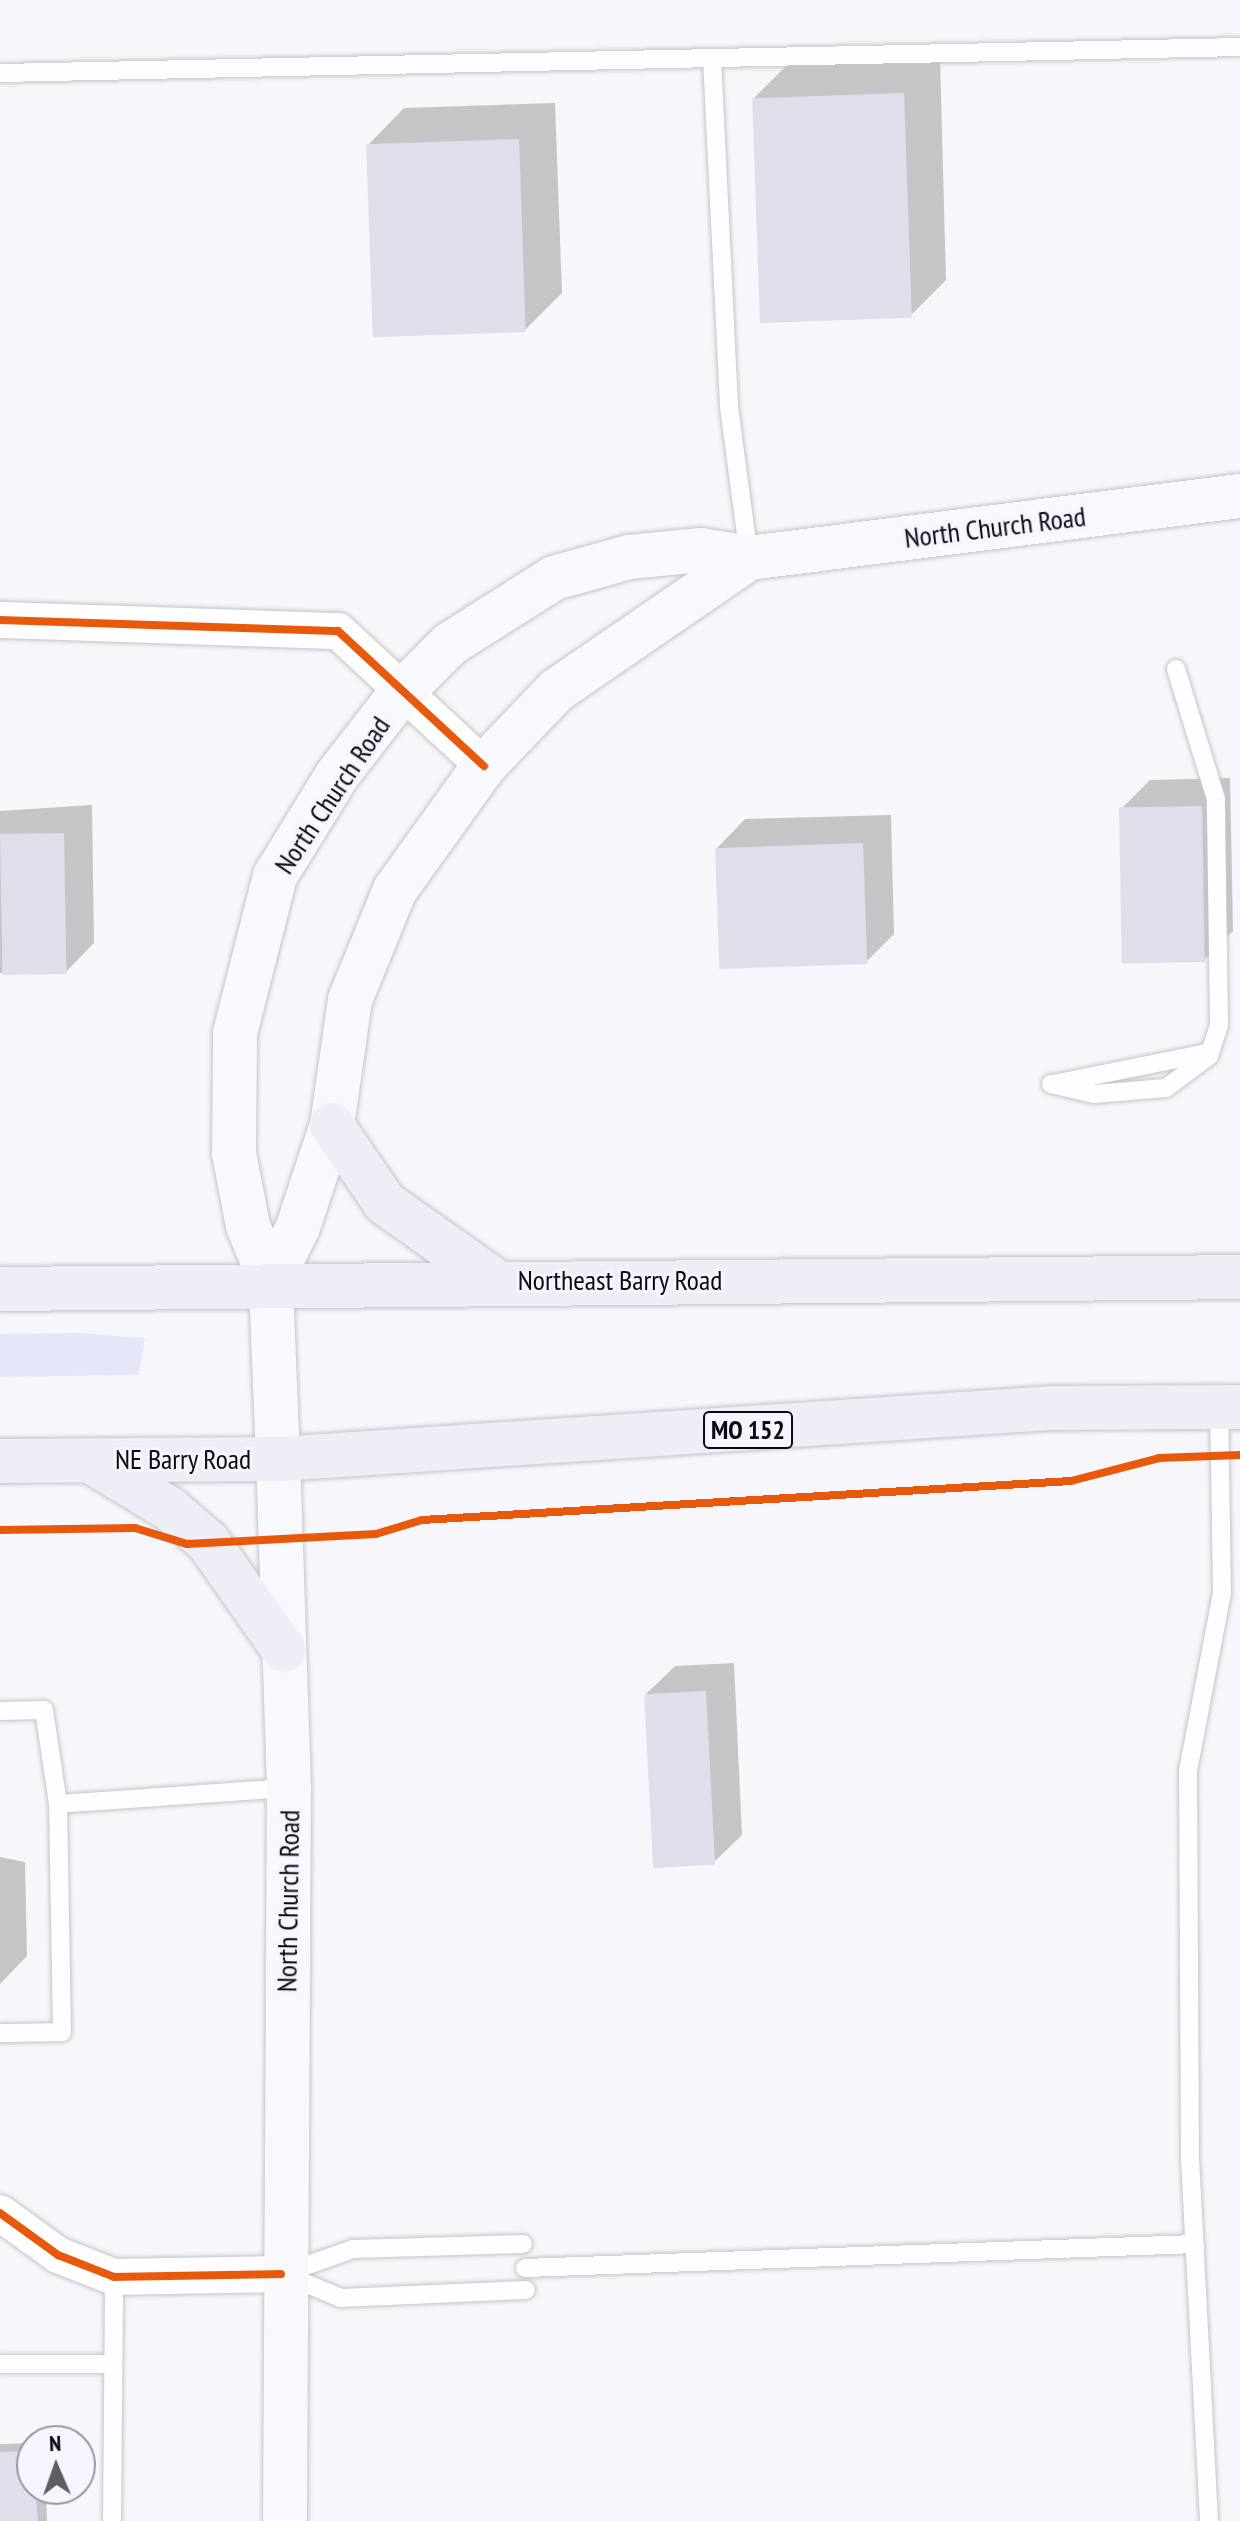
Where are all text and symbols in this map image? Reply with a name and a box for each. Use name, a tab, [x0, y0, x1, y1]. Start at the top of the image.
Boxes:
street label: North Church Road	[902, 499, 1088, 555]
street label: North Church Road	[267, 710, 397, 880]
street label: Northeast Barry Road	[517, 1263, 723, 1297]
road number: MO 152	[702, 1408, 794, 1452]
street label: NE Barry Road	[115, 1442, 251, 1476]
street label: North Church Road	[270, 1810, 306, 1992]
north arrow	[16, 2425, 96, 2505]
text: N	[49, 2429, 62, 2457]

